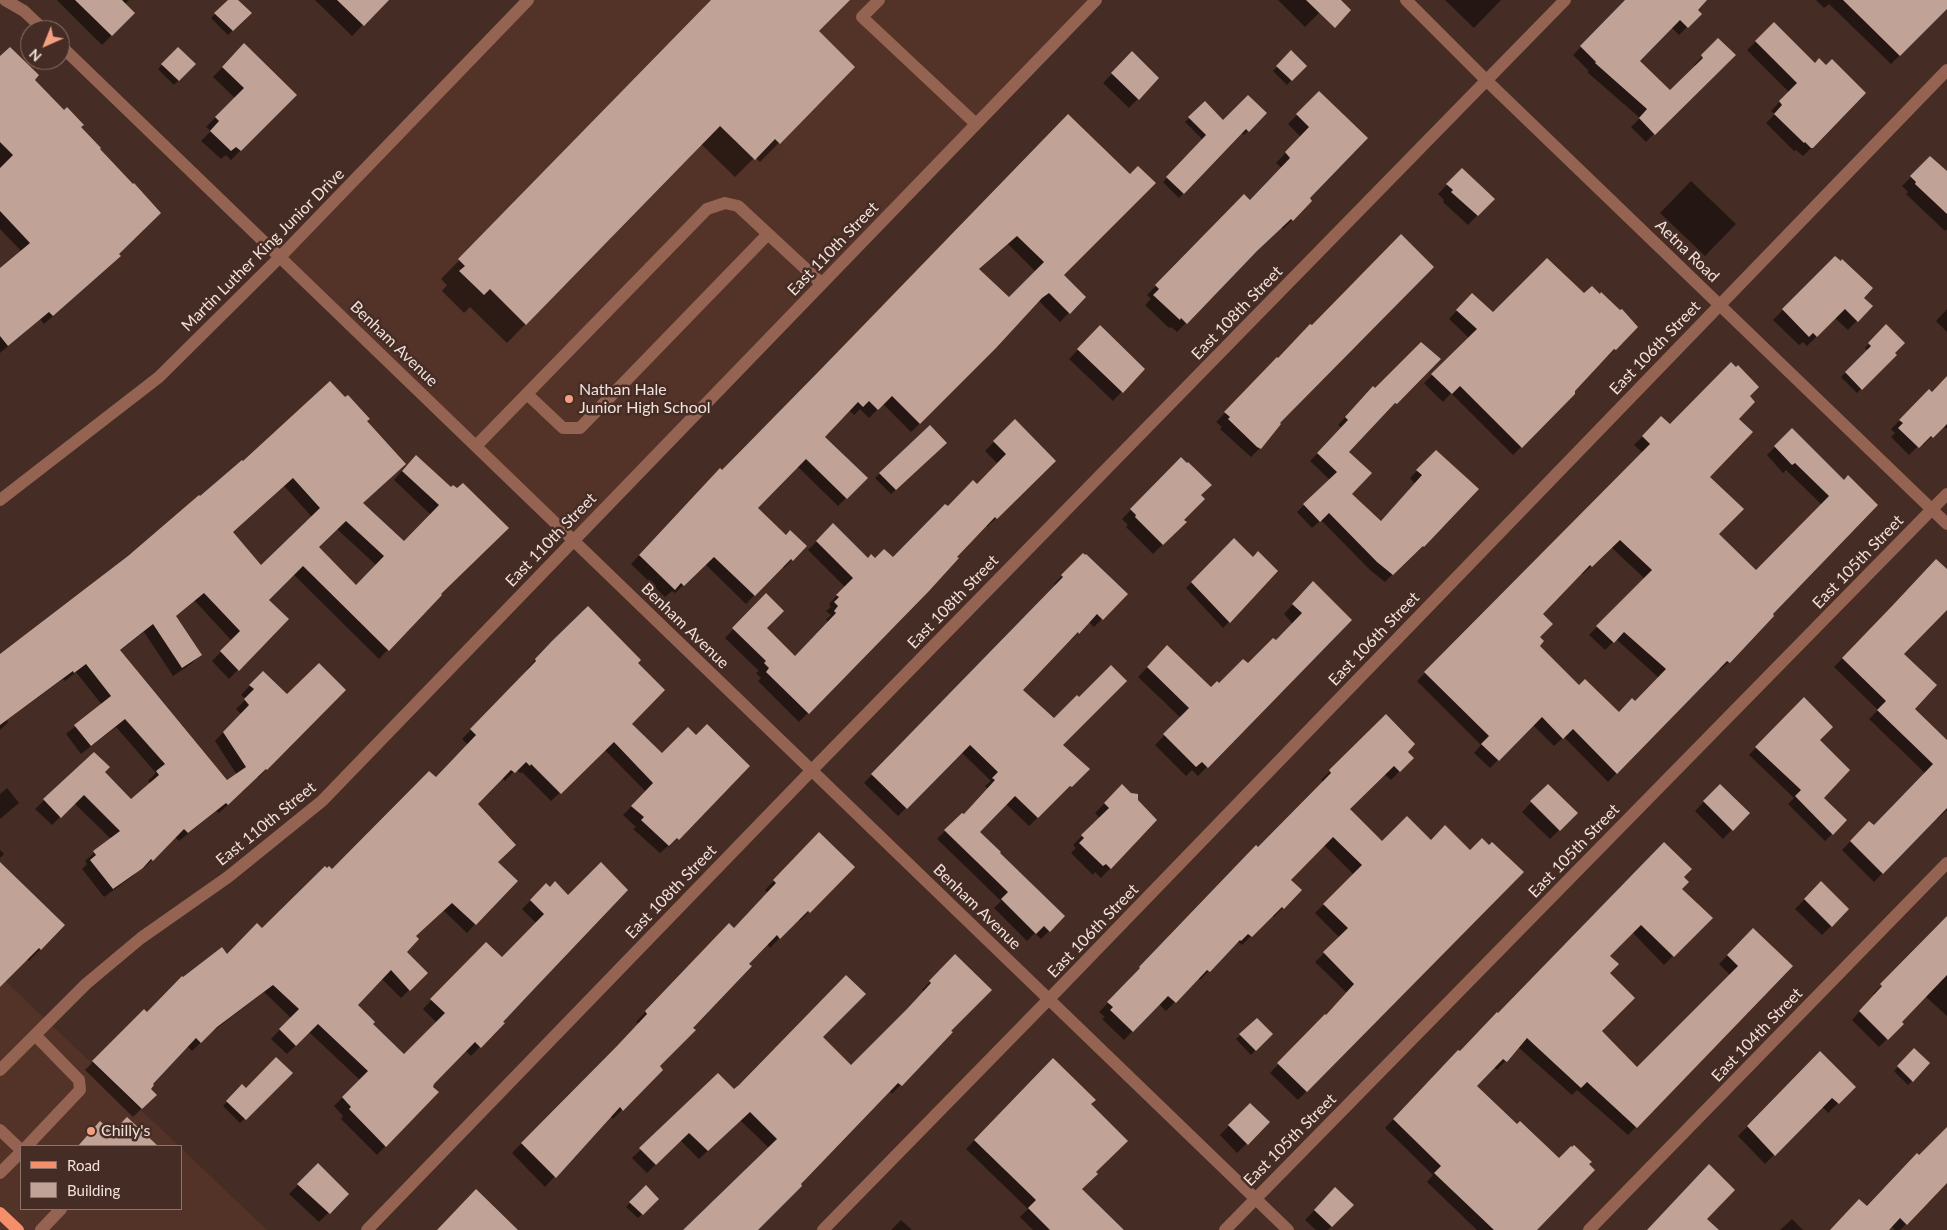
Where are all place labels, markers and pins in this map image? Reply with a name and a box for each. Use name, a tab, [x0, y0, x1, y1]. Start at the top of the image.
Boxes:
place label: Nathan Hale Junior High School	[579, 380, 711, 418]
marker: Nathan Hale Junior High School	[563, 393, 575, 405]
place label: Chilly's	[101, 1121, 150, 1141]
marker: Chilly's	[85, 1125, 97, 1137]

